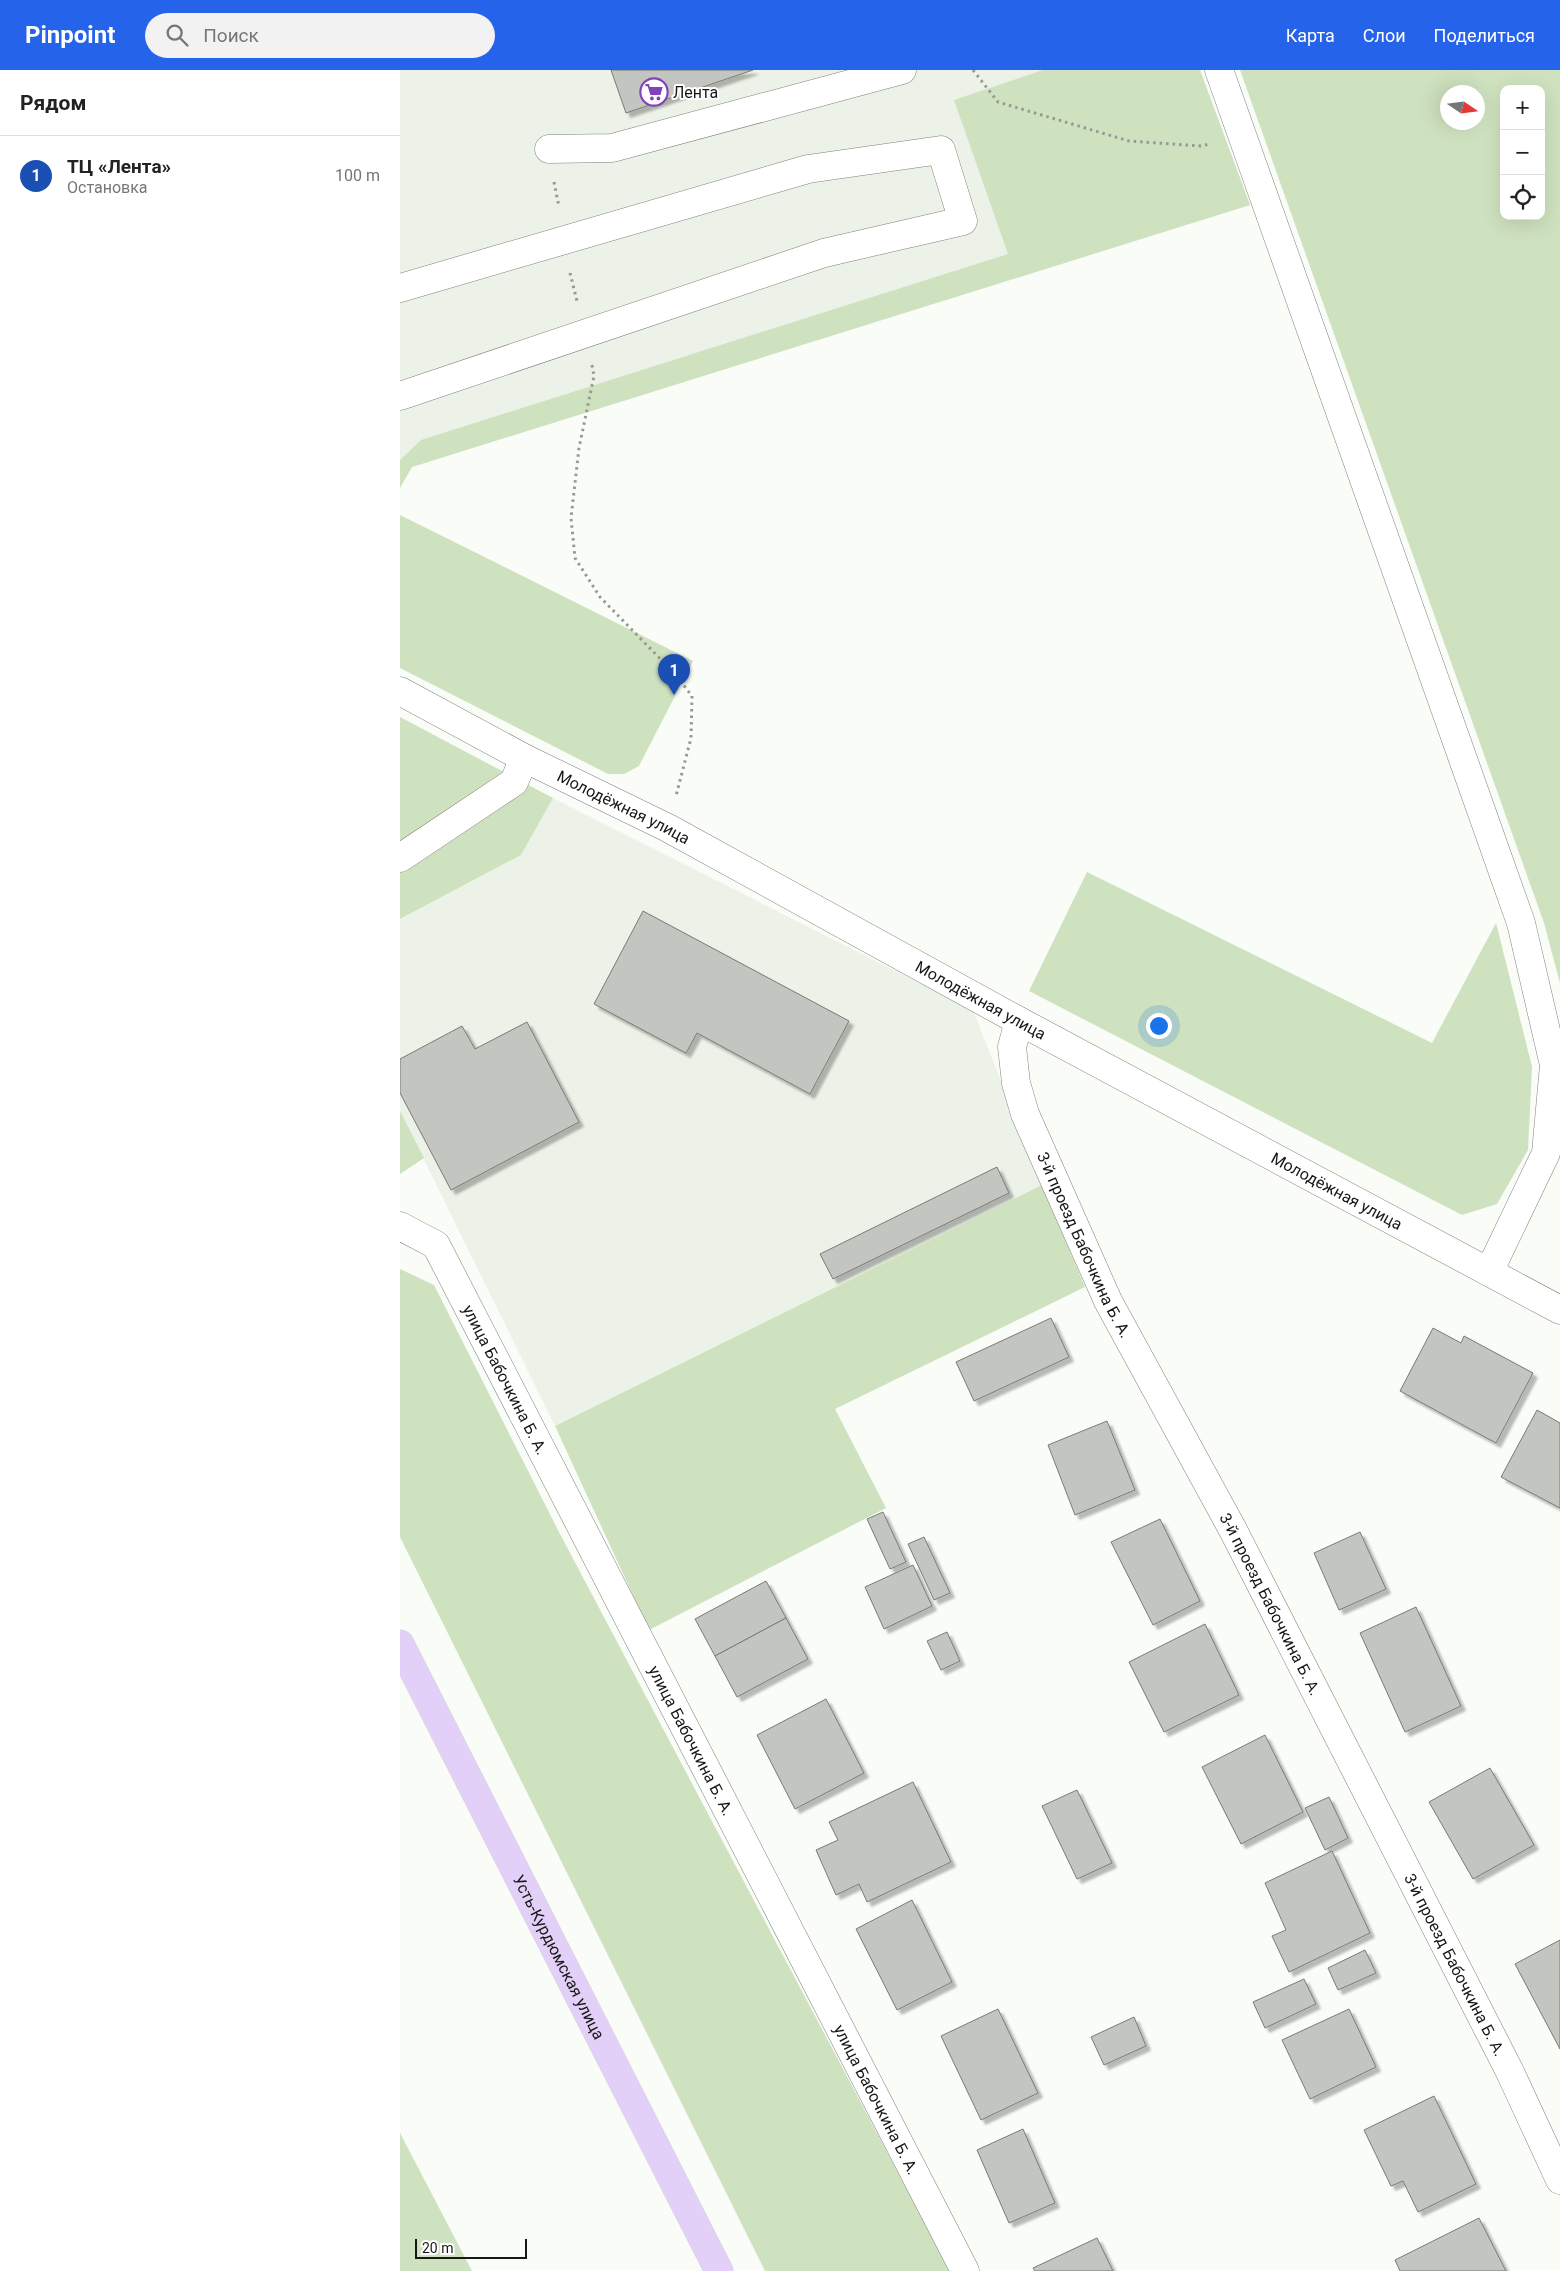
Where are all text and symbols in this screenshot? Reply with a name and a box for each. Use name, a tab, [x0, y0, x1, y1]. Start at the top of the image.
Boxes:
search box	[145, 13, 495, 58]
text: Pinpoint	[25, 21, 115, 49]
icon: search	[163, 21, 191, 49]
text: Поиск	[203, 24, 259, 47]
text: Карта	[1286, 25, 1335, 46]
text: Слои	[1363, 25, 1406, 46]
text: Поделиться	[1434, 25, 1535, 46]
supermarket icon: Лента	[639, 77, 669, 107]
place label: Лента	[673, 83, 718, 102]
north arrow	[1440, 85, 1485, 130]
map controls	[1500, 85, 1545, 220]
button: +	[1500, 85, 1545, 130]
text: Рядом	[20, 91, 86, 115]
button: −	[1500, 130, 1545, 175]
text: ТЦ «Лента»	[67, 155, 171, 178]
text: 1	[31, 166, 41, 185]
text: 100 m	[335, 166, 380, 185]
button: locate	[1500, 175, 1545, 220]
text: Остановка	[67, 178, 148, 197]
pin: 1	[658, 654, 690, 695]
street label: Молодёжная улица	[554, 767, 693, 848]
street label: Молодёжная улица	[912, 957, 1049, 1044]
your location	[1146, 1013, 1172, 1039]
street label: 3-й проезд Бабочкина Б. А.	[1033, 1149, 1135, 1341]
street label: Молодёжная улица	[1268, 1149, 1405, 1234]
street label: улица Бабочкина Б. А.	[458, 1302, 551, 1458]
street label: 3-й проезд Бабочкина Б. А.	[1216, 1510, 1325, 1699]
street label: улица Бабочкина Б. А.	[644, 1662, 737, 1819]
street label: 3-й проезд Бабочкина Б. А.	[1400, 1870, 1509, 2059]
street label: Усть-Курдюмская улица	[509, 1872, 608, 2043]
street label: улица Бабочкина Б. А.	[830, 2021, 923, 2178]
scale bar	[415, 2236, 528, 2259]
text: 20 m	[422, 2240, 454, 2256]

